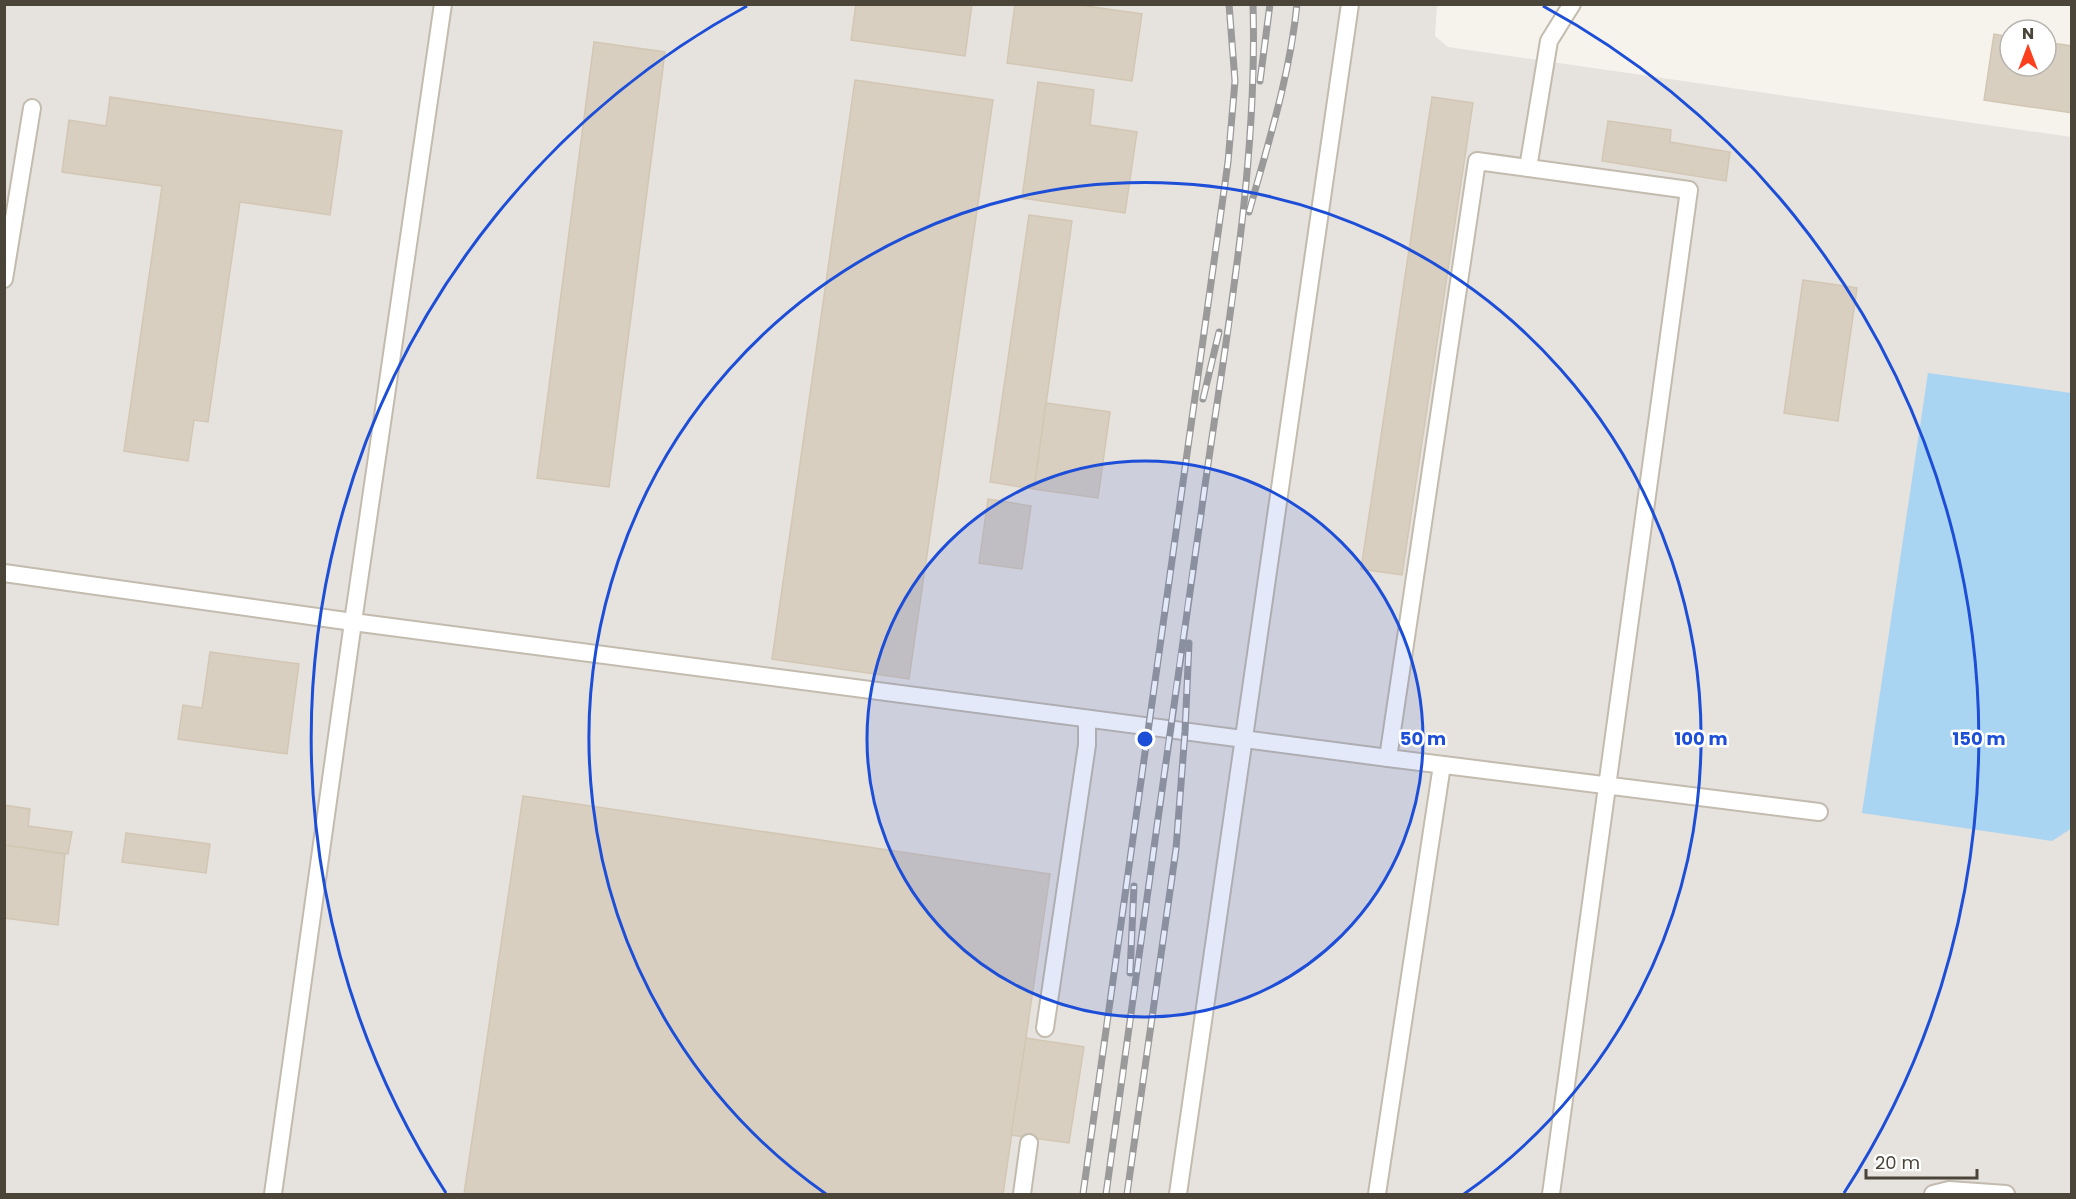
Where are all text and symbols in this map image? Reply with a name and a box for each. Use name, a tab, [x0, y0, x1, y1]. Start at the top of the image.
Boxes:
north arrow	[1998, 18, 2058, 78]
text: N	[2022, 22, 2034, 45]
text: 50 m	[1400, 726, 1446, 751]
text: 100 m	[1674, 726, 1728, 751]
text: 150 m	[1952, 726, 2006, 751]
centre of rings	[1135, 729, 1155, 749]
scale bar	[1866, 1142, 1977, 1180]
text: 20 m	[1875, 1150, 1920, 1175]

